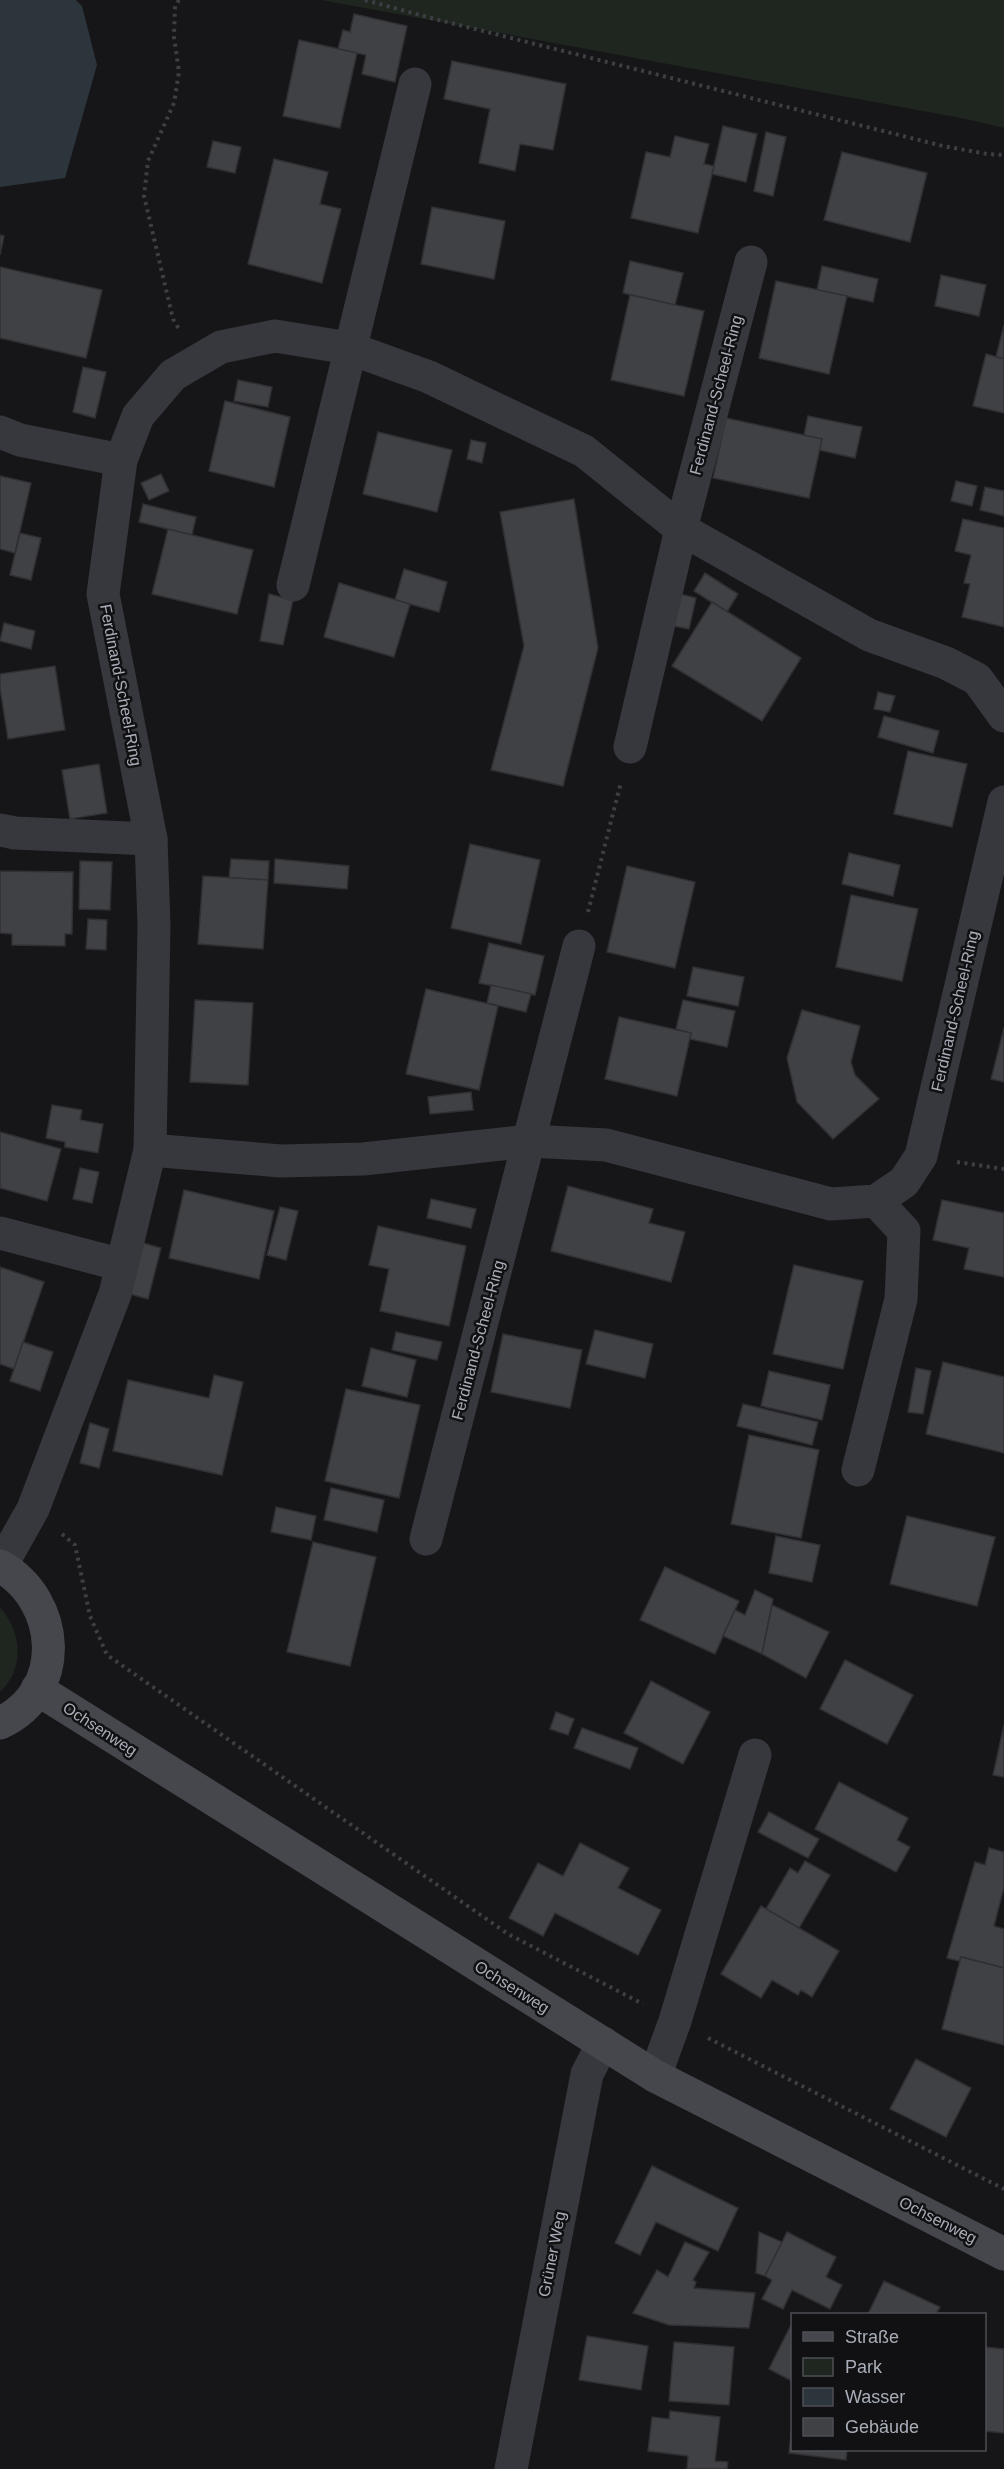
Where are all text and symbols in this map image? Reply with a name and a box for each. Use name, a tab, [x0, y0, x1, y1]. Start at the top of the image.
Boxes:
street label: Ferdinand-Scheel-Ring	[686, 313, 746, 477]
street label: Ferdinand-Scheel-Ring	[97, 603, 145, 767]
street label: Ferdinand-Scheel-Ring	[928, 929, 982, 1093]
street label: Ferdinand-Scheel-Ring	[448, 1258, 508, 1422]
street label: Ochsenweg	[60, 1699, 140, 1759]
street label: Ochsenweg	[472, 1957, 552, 2017]
street label: Ochsenweg	[896, 2193, 980, 2247]
street label: Grüner Weg	[535, 2210, 569, 2298]
legend	[791, 2313, 986, 2451]
text: Straße	[845, 2327, 899, 2347]
text: Park	[845, 2357, 883, 2377]
text: Wasser	[845, 2387, 905, 2407]
text: Gebäude	[845, 2417, 919, 2437]

